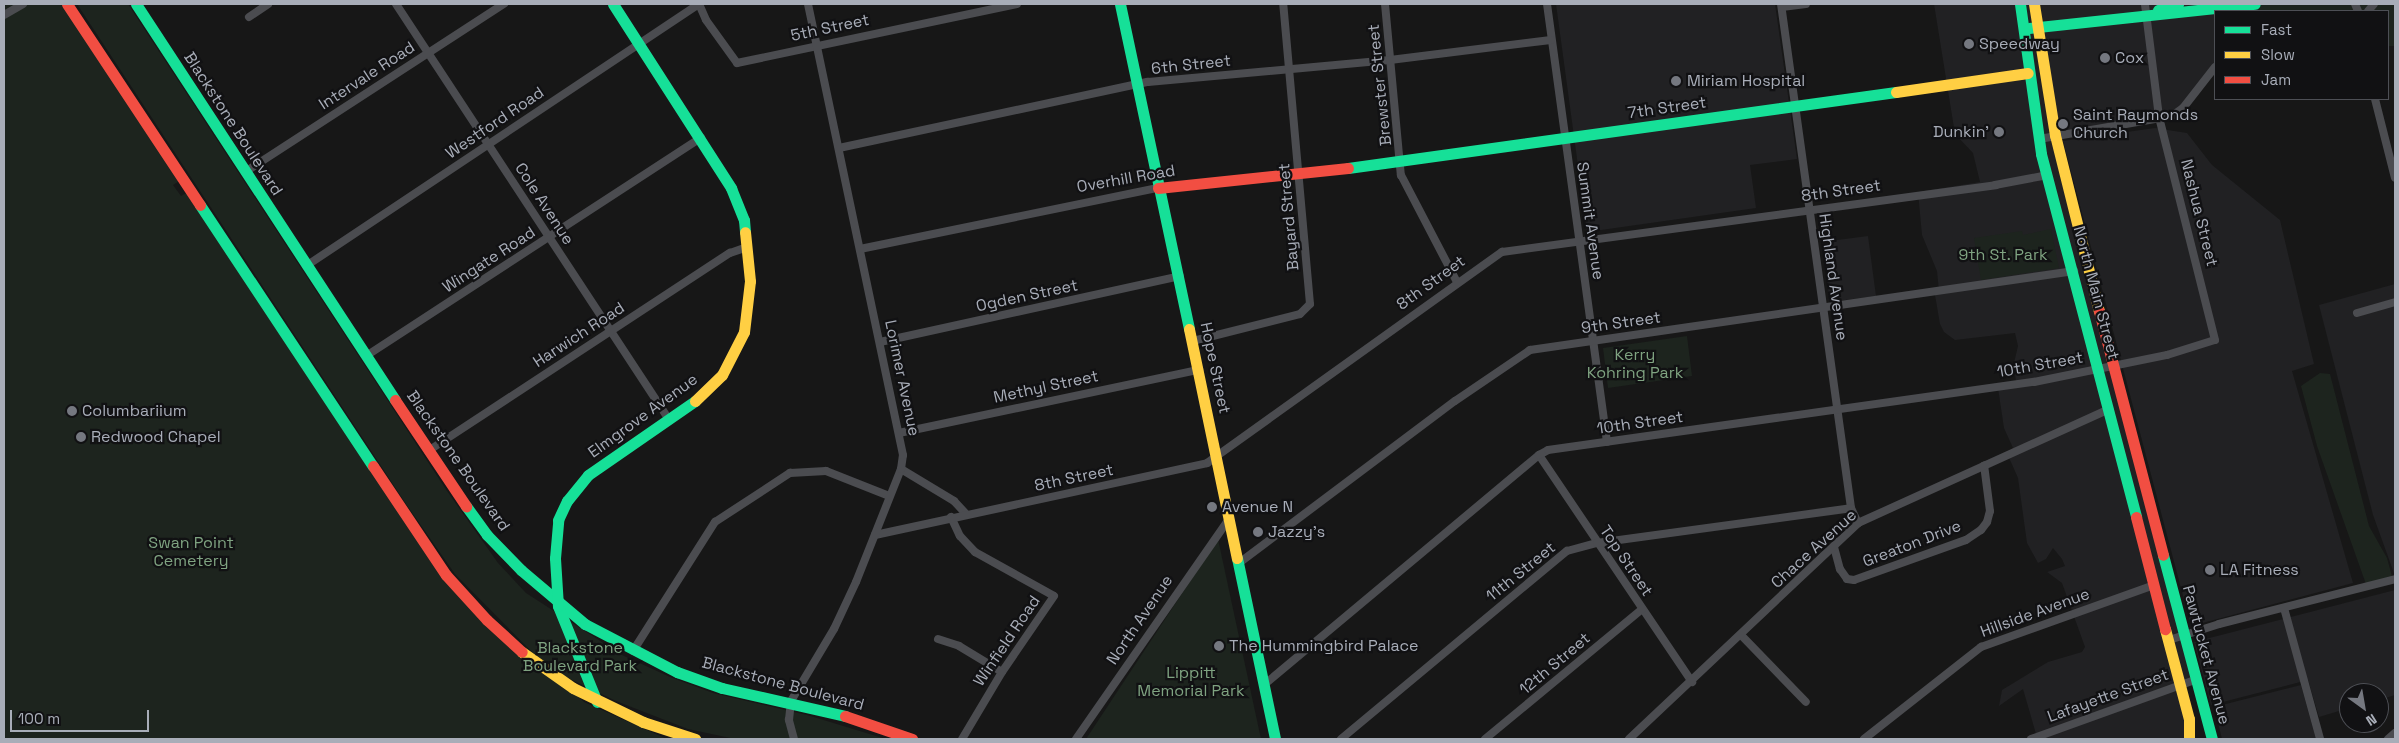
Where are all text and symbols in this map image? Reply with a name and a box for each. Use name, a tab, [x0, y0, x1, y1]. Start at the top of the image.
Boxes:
street label: 5th Street	[789, 10, 871, 46]
legend	[2214, 10, 2389, 100]
text: Fast	[2261, 20, 2292, 39]
street label: Brewster Street	[1364, 23, 1396, 147]
place label: Speedway	[1979, 34, 2060, 54]
street label: Intervale Road	[315, 38, 419, 114]
marker: Speedway	[1963, 38, 1975, 50]
text: Slow	[2261, 45, 2295, 64]
place label: Cox	[2115, 48, 2144, 68]
street label: Blackstone Boulevard	[179, 49, 287, 199]
street label: 6th Street	[1150, 51, 1232, 79]
marker: Cox	[2099, 52, 2111, 64]
text: Jam	[2261, 70, 2291, 89]
place label: Miriam Hospital	[1687, 71, 1805, 91]
marker: Miriam Hospital	[1669, 74, 1683, 88]
street label: Westford Road	[442, 83, 548, 163]
street label: 7th Street	[1626, 93, 1708, 123]
place label: Saint Raymonds Church	[2073, 105, 2198, 143]
marker: Saint Raymonds Church	[2057, 118, 2069, 130]
place label: Dunkin'	[1933, 122, 1989, 142]
marker: Dunkin'	[1993, 126, 2005, 138]
street label: Nashua Street	[2176, 157, 2222, 269]
street label: Cole Avenue	[510, 159, 578, 249]
street label: Overhill Road	[1075, 161, 1177, 197]
street label: Summit Avenue	[1572, 161, 1608, 281]
street label: Bayard Street	[1275, 163, 1303, 271]
street label: 8th Street	[1800, 176, 1882, 206]
street label: Highland Avenue	[1815, 212, 1851, 342]
street label: Wingate Road	[439, 223, 539, 297]
street label: North Main Street	[2069, 224, 2123, 362]
park label: 9th St. Park	[1958, 245, 2048, 265]
street label: 8th Street	[1393, 252, 1469, 314]
street label: Ogden Street	[974, 276, 1080, 316]
street label: Harwich Road	[530, 298, 628, 372]
street label: 9th Street	[1580, 308, 1662, 338]
street label: Lorimer Avenue	[880, 318, 924, 438]
street label: Hope Street	[1196, 320, 1234, 416]
park label: Kerry Kohring Park	[1587, 345, 1683, 383]
street label: 10th Street	[1995, 348, 2085, 382]
street label: Methyl Street	[992, 367, 1100, 407]
street label: Elmgrove Avenue	[585, 370, 701, 462]
street label: Blackstone Boulevard	[402, 387, 514, 535]
place label: Columbariium	[82, 401, 187, 421]
marker: Columbariium	[66, 405, 78, 417]
street label: 10th Street	[1596, 407, 1684, 439]
place label: Redwood Chapel	[91, 427, 221, 447]
marker: Redwood Chapel	[75, 431, 87, 443]
street label: 8th Street	[1033, 460, 1115, 496]
place label: Avenue N	[1222, 497, 1293, 517]
marker: Avenue N	[1206, 501, 1218, 513]
street label: Chace Avenue	[1767, 505, 1861, 593]
street label: Greaton Drive	[1860, 516, 1964, 572]
place label: Jazzy's	[1268, 522, 1325, 542]
street label: Top Street	[1595, 522, 1657, 600]
marker: Jazzy's	[1252, 526, 1264, 538]
park label: Swan Point Cemetery	[148, 533, 234, 571]
street label: 11th Street	[1482, 538, 1560, 606]
place label: LA Fitness	[2220, 560, 2299, 580]
marker: LA Fitness	[2204, 564, 2216, 576]
street label: North Avenue	[1103, 571, 1177, 669]
street label: Pawtucket Avenue	[2178, 583, 2234, 727]
street label: Hillside Avenue	[1978, 584, 2092, 642]
street label: Winfield Road	[970, 592, 1044, 690]
street label: 12th Street	[1516, 629, 1594, 699]
place label: The Hummingbird Palace	[1229, 636, 1419, 656]
park label: Blackstone Boulevard Park	[523, 638, 637, 676]
marker: The Hummingbird Palace	[1213, 640, 1225, 652]
street label: Blackstone Boulevard	[700, 653, 866, 715]
park label: Lippitt Memorial Park	[1137, 663, 1245, 701]
street label: Lafayette Street	[2045, 665, 2171, 727]
north arrow	[2339, 683, 2389, 733]
scale bar	[12, 700, 151, 732]
text: 100 m	[18, 709, 60, 728]
text: N	[2363, 710, 2380, 730]

